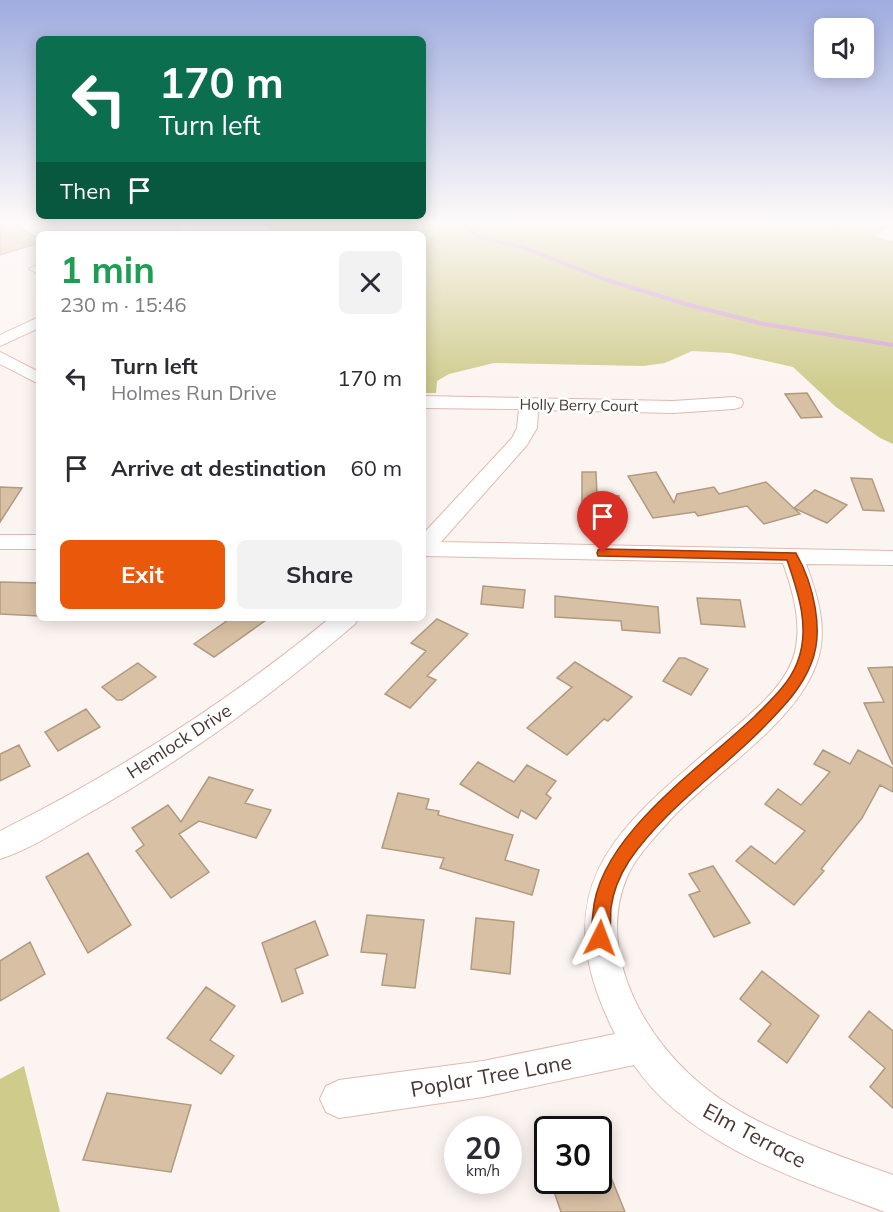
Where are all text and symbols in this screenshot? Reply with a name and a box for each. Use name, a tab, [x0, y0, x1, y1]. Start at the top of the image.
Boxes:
map controls	[814, 18, 874, 78]
button: sound	[814, 18, 874, 78]
text: 170 m	[159, 56, 284, 109]
icon: left	[60, 60, 138, 138]
text: Turn left	[159, 108, 261, 142]
icon: arrive	[123, 174, 156, 207]
text: Then	[60, 177, 111, 205]
text: 1 min	[60, 247, 155, 292]
button: close	[339, 251, 402, 314]
text: 230 m · 15:46	[60, 292, 186, 317]
text: Turn left	[111, 352, 198, 380]
icon: left	[60, 362, 93, 395]
text: 170 m	[337, 364, 402, 392]
text: Holmes Run Drive	[111, 380, 277, 405]
street label: Holly Berry Court	[519, 394, 639, 416]
icon: arrive	[60, 452, 93, 485]
text: Arrive at destination	[111, 454, 326, 482]
text: 60 m	[351, 454, 402, 482]
pin	[577, 491, 628, 553]
icon: arrive	[586, 500, 619, 533]
button: Exit	[60, 540, 225, 609]
button: Share	[237, 540, 402, 609]
street label: Hemlock Drive	[122, 699, 236, 783]
position arrow	[568, 906, 632, 970]
street label: Poplar Tree Lane	[408, 1048, 574, 1102]
street label: Elm Terrace	[699, 1097, 811, 1173]
speed limit sign: 30	[534, 1116, 612, 1194]
text: 20	[465, 1129, 501, 1167]
text: km/h	[466, 1161, 500, 1180]

